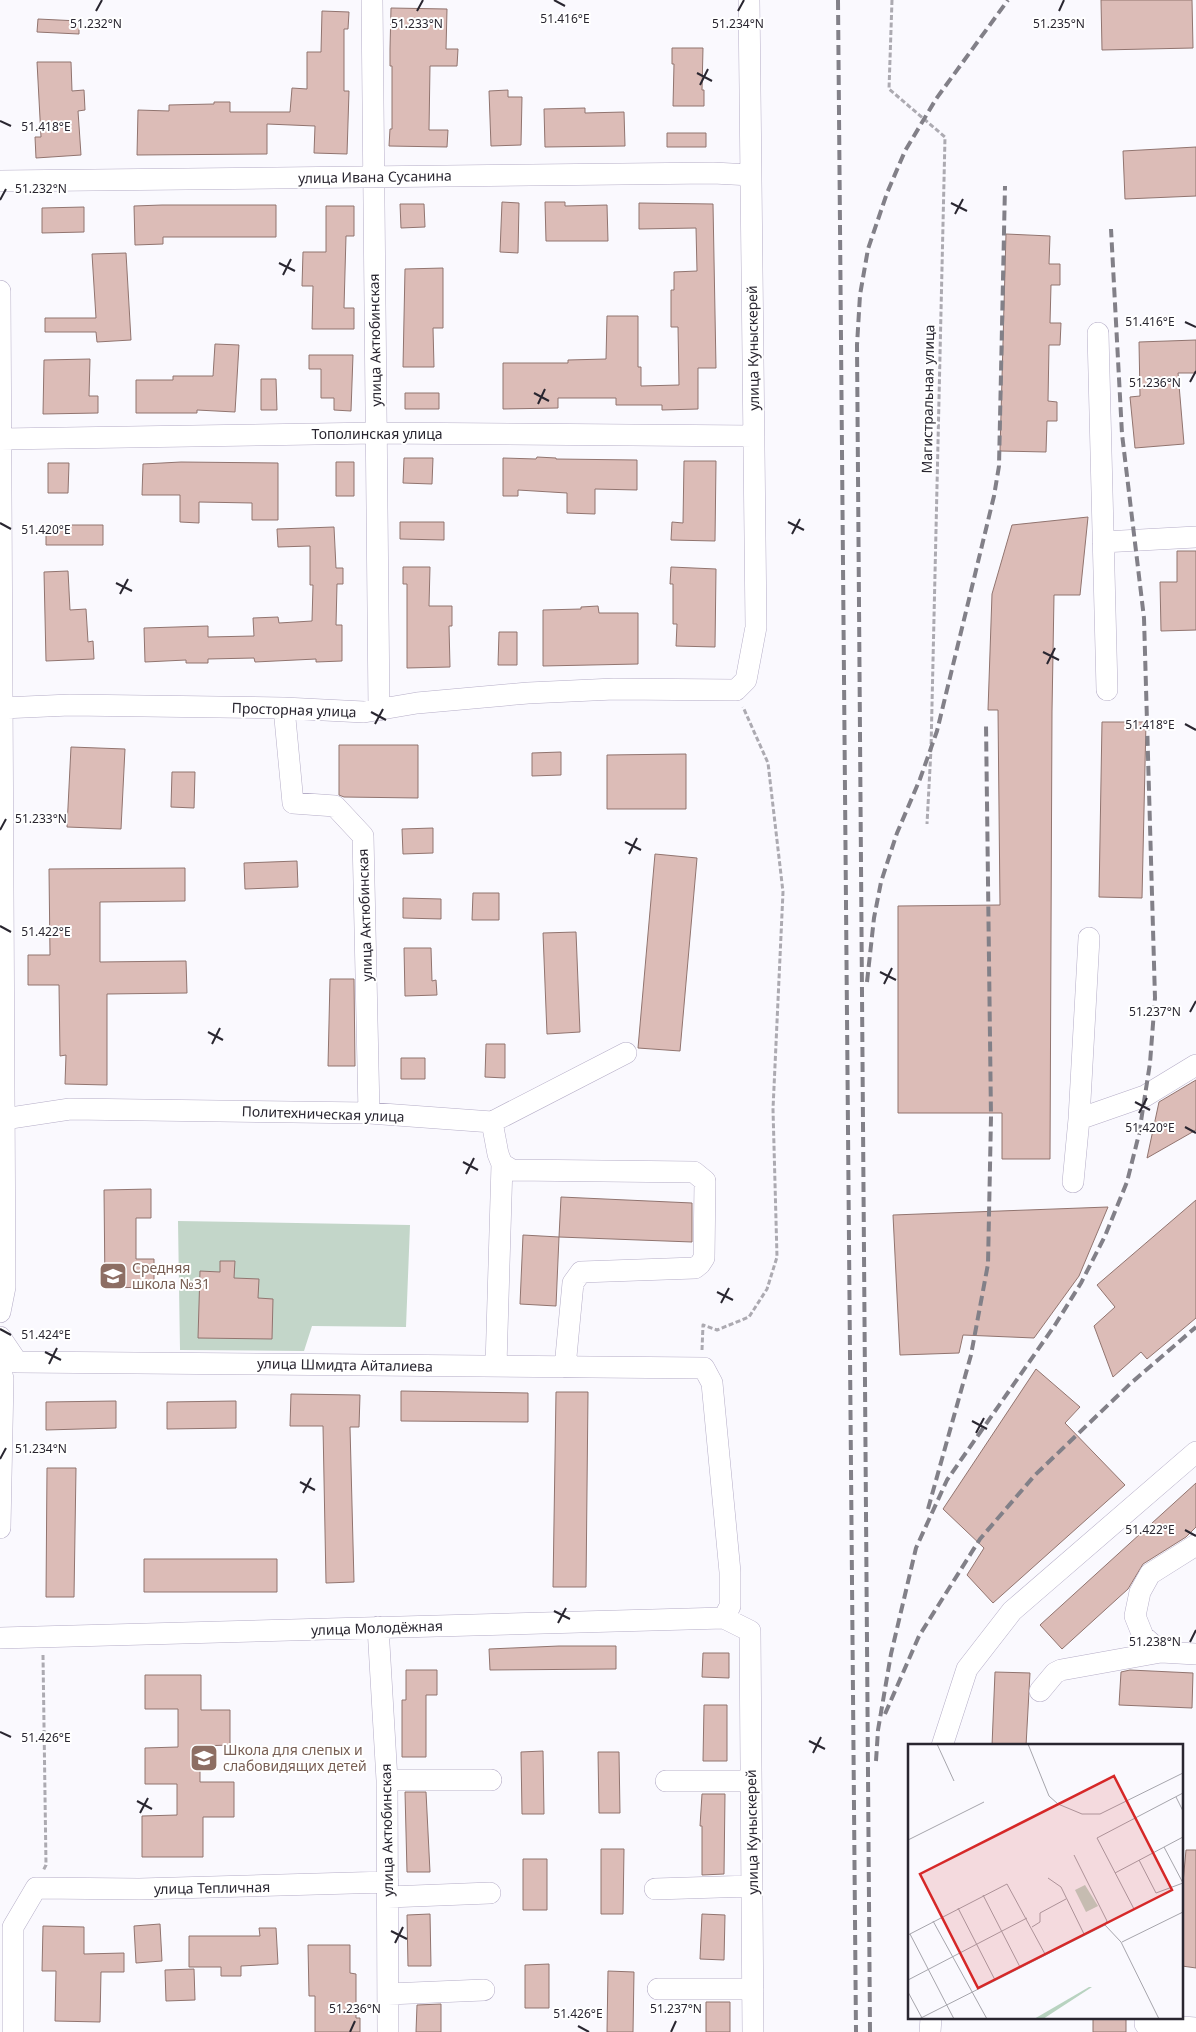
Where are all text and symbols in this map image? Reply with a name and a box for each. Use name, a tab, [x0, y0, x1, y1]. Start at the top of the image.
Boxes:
text: 51.416°E	[540, 10, 590, 27]
text: 51.232°N	[70, 15, 122, 32]
text: 51.233°N	[391, 15, 443, 32]
text: 51.234°N	[712, 15, 764, 32]
text: 51.235°N	[1033, 15, 1085, 32]
text: 51.418°E	[21, 118, 71, 135]
street label: улица Ивана Сусанина	[298, 166, 452, 187]
text: 51.232°N	[15, 180, 67, 197]
street label: улица Актюбинская	[364, 273, 385, 407]
street label: улица Куныскерей	[742, 285, 763, 411]
text: 51.416°E	[1125, 313, 1175, 330]
street label: Магистральная улица	[917, 325, 938, 473]
text: 51.236°N	[1129, 374, 1181, 391]
street label: Тополинская улица	[311, 424, 443, 443]
text: 51.420°E	[21, 521, 71, 538]
street label: Просторная улица	[231, 698, 357, 721]
text: 51.418°E	[1125, 716, 1175, 733]
text: 51.233°N	[15, 810, 67, 827]
street label: улица Актюбинская	[353, 848, 376, 982]
text: 51.422°E	[21, 923, 71, 940]
text: 51.237°N	[1129, 1003, 1181, 1020]
street label: Политехническая улица	[241, 1101, 405, 1126]
text: 51.420°E	[1125, 1119, 1175, 1136]
place label: Средняя школа №31	[132, 1258, 210, 1293]
school or university icon: Средняя школа №31	[98, 1261, 128, 1291]
text: 51.424°E	[21, 1326, 71, 1343]
street label: улица Шмидта Айталиева	[257, 1353, 433, 1376]
text: 51.234°N	[15, 1440, 67, 1457]
text: 51.422°E	[1125, 1521, 1175, 1538]
street label: улица Молодёжная	[311, 1616, 443, 1639]
text: 51.238°N	[1129, 1633, 1181, 1650]
text: 51.426°E	[21, 1729, 71, 1746]
place label: Школа для слепых и слабовидящих детей	[223, 1740, 367, 1775]
school or university icon: Школа для слепых и слабовидящих детей	[189, 1743, 219, 1773]
inset map	[908, 1744, 1184, 2020]
street label: улица Актюбинская	[376, 1763, 397, 1897]
street label: улица Куныскерей	[741, 1769, 762, 1895]
street label: улица Тепличная	[154, 1877, 270, 1898]
text: 51.236°N	[329, 2000, 381, 2017]
text: 51.237°N	[650, 2000, 702, 2017]
text: 51.426°E	[553, 2005, 603, 2022]

